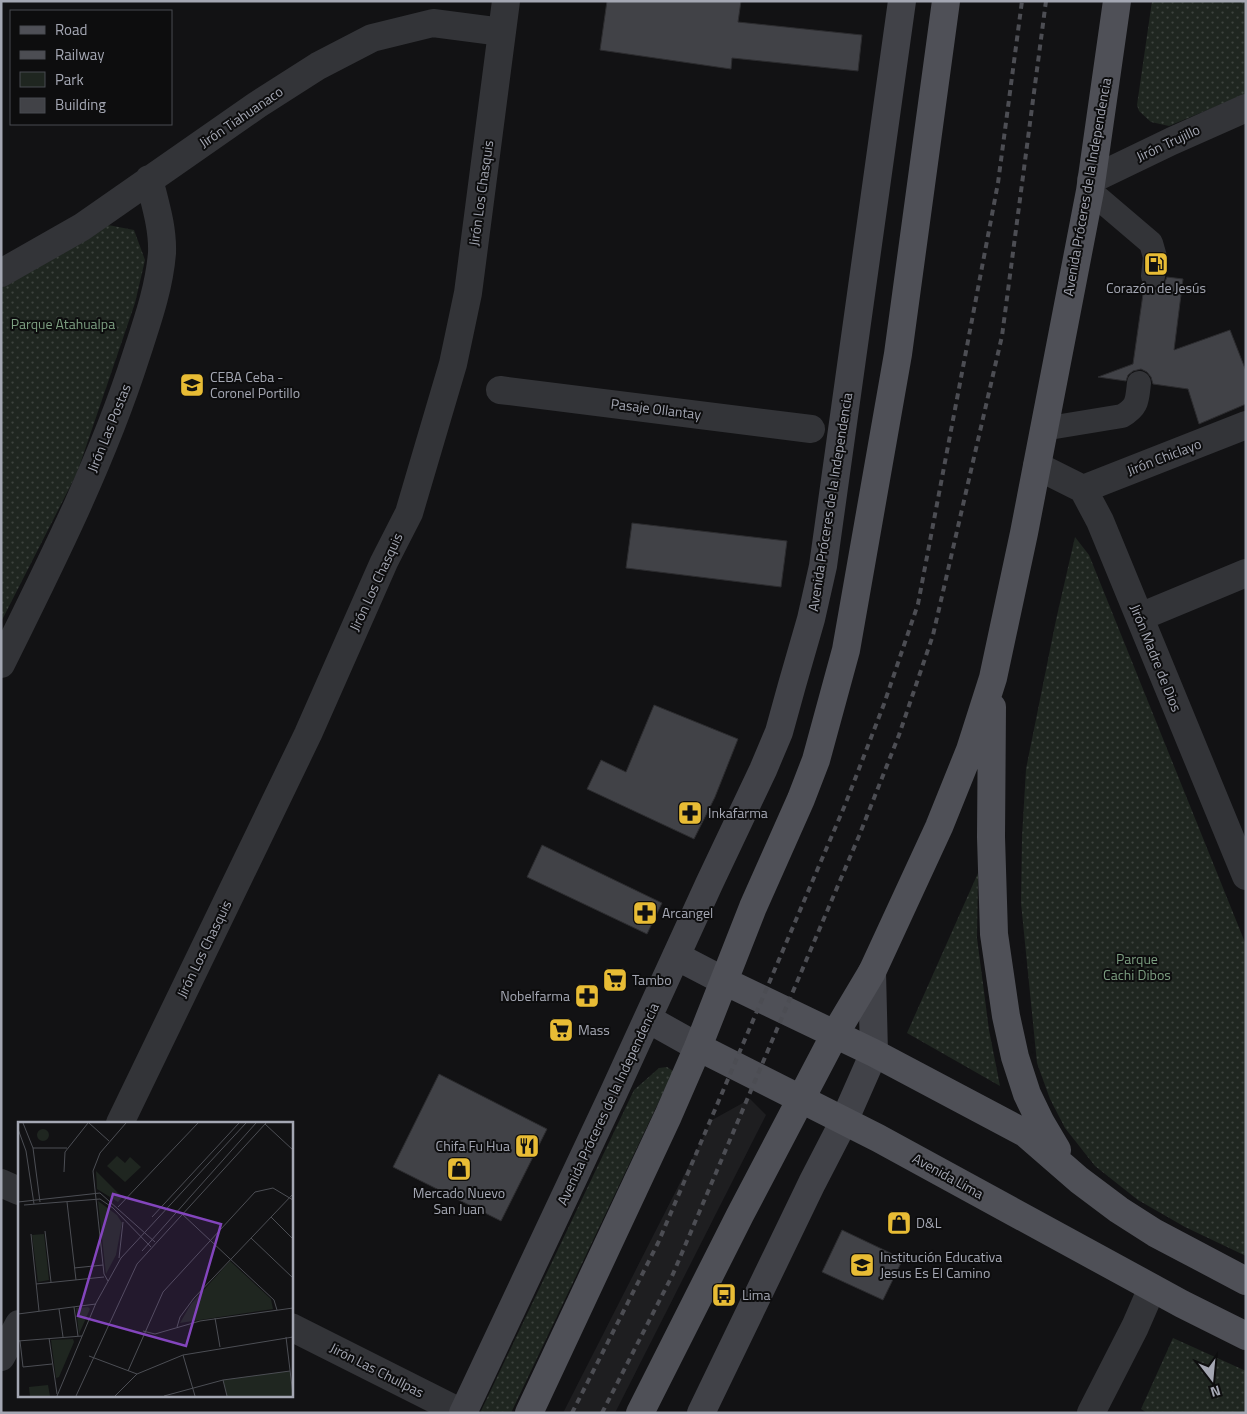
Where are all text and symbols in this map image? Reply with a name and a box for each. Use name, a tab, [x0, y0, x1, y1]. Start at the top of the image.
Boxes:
legend	[10, 10, 172, 125]
text: Road	[55, 18, 87, 41]
text: Railway	[55, 43, 105, 66]
text: Park	[55, 68, 84, 91]
street label: Avenida Próceres de la Independencia	[1057, 76, 1116, 298]
street label: Jirón Tiahuanaco	[195, 81, 287, 152]
text: Building	[55, 93, 106, 116]
street label: Jirón Trujillo	[1132, 119, 1203, 166]
street label: Jirón Los Chasquis	[463, 139, 498, 247]
fuel station icon: Corazón de Jesús	[1143, 251, 1169, 277]
place label: Corazón de Jesús	[1106, 277, 1206, 298]
park label: Parque Atahualpa	[11, 313, 115, 334]
place label: CEBA Ceba - Coronel Portillo	[210, 366, 300, 403]
school or university icon: CEBA Ceba - Coronel Portillo	[179, 372, 205, 398]
street label: Jirón Las Postas	[81, 380, 136, 475]
street label: Avenida Próceres de la Independencia	[802, 391, 857, 613]
street label: Pasaje Ollantay	[610, 393, 703, 424]
street label: Jirón Chiclayo	[1123, 433, 1204, 480]
street label: Jirón Los Chasquis	[344, 529, 408, 634]
street label: Jirón Madre de Dios	[1125, 601, 1188, 715]
pharmacy icon: Inkafarma	[677, 800, 703, 826]
place label: Inkafarma	[708, 802, 768, 823]
street label: Jirón Los Chasquis	[171, 896, 236, 1001]
pharmacy icon: Arcangel	[632, 900, 658, 926]
place label: Arcangel	[662, 902, 713, 923]
park label: Parque Cachi Dibos	[1103, 948, 1171, 985]
supermarket icon: Tambo	[602, 967, 628, 993]
place label: Tambo	[632, 969, 672, 990]
pharmacy icon: Nobelfarma	[574, 983, 600, 1009]
place label: Nobelfarma	[500, 985, 570, 1006]
street label: Avenida Próceres de la Independencia	[551, 999, 664, 1208]
supermarket icon: Mass	[548, 1017, 574, 1043]
place label: Mass	[578, 1019, 610, 1040]
inset map	[18, 1122, 292, 1396]
restaurant icon: Chifa Fu Hua	[514, 1133, 540, 1159]
place label: Chifa Fu Hua	[436, 1135, 510, 1156]
street label: Avenida Lima	[909, 1147, 988, 1204]
shop icon: Mercado Nuevo San Juan	[446, 1156, 472, 1182]
place label: Mercado Nuevo San Juan	[413, 1182, 505, 1219]
shop icon: D&L	[886, 1210, 912, 1236]
place label: D&L	[916, 1212, 942, 1233]
place label: Institución Educativa Jesus Es El Camino	[880, 1246, 1002, 1283]
school or university icon: Institución Educativa Jesus Es El Camino	[849, 1252, 875, 1278]
bus stop icon: Lima	[711, 1282, 737, 1308]
place label: Lima	[742, 1284, 771, 1305]
street label: Jirón Las Chullpas	[327, 1337, 428, 1402]
north arrow	[1187, 1354, 1237, 1404]
text: N	[1208, 1381, 1223, 1403]

